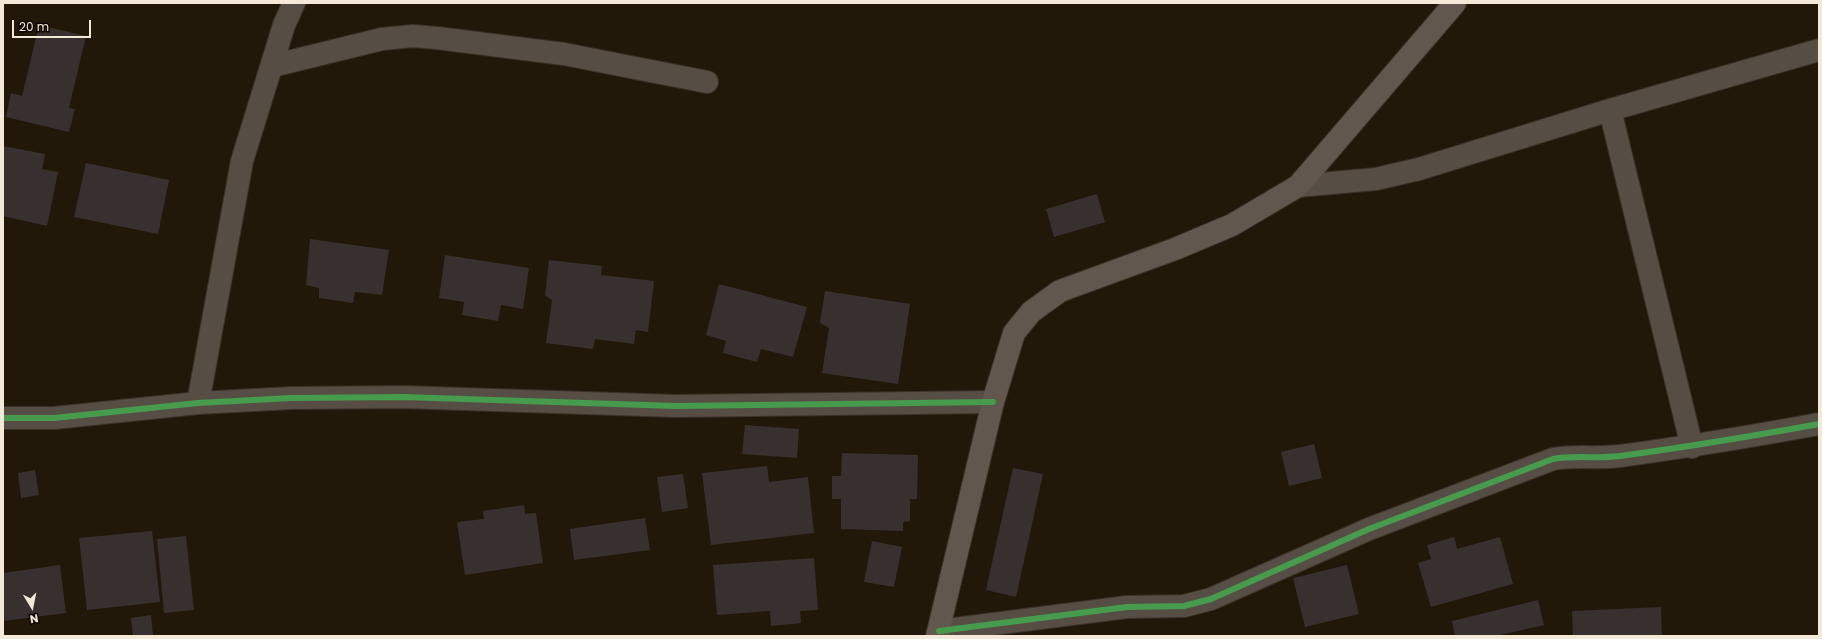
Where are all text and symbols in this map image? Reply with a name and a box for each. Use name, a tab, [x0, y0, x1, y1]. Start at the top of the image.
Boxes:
scale bar	[14, 12, 93, 38]
text: 20 m	[19, 18, 49, 35]
north arrow	[12, 587, 52, 627]
text: N	[29, 610, 40, 627]

